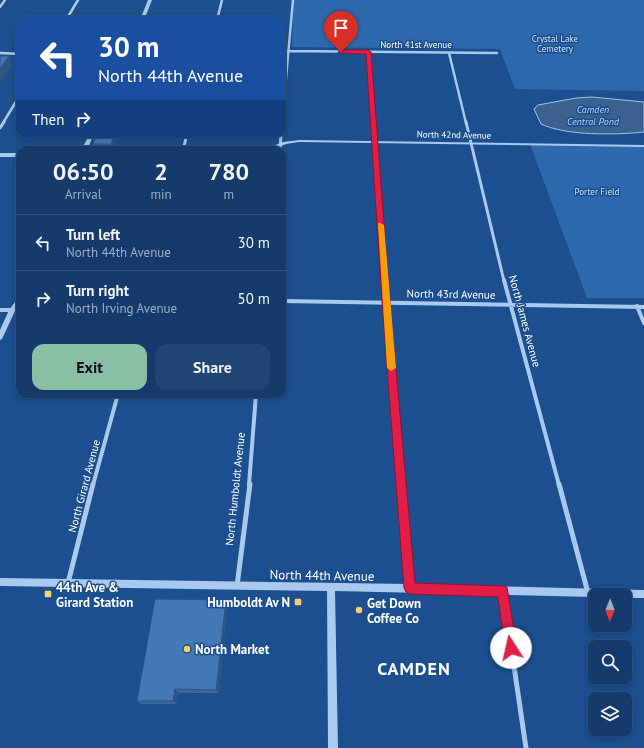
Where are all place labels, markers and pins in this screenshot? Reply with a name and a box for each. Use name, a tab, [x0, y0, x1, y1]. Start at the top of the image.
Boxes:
pin	[324, 11, 358, 52]
place label: 44th Ave & Girard Station	[56, 579, 133, 611]
marker: 44th Ave & Girard Station	[43, 589, 53, 599]
place label: Humboldt Av N	[207, 594, 290, 611]
place label: Get Down Coffee Co	[367, 595, 421, 627]
marker: Humboldt Av N	[293, 597, 303, 607]
marker: Get Down Coffee Co	[354, 605, 364, 615]
place label: North Market	[195, 641, 270, 658]
marker: North Market	[182, 644, 192, 654]

